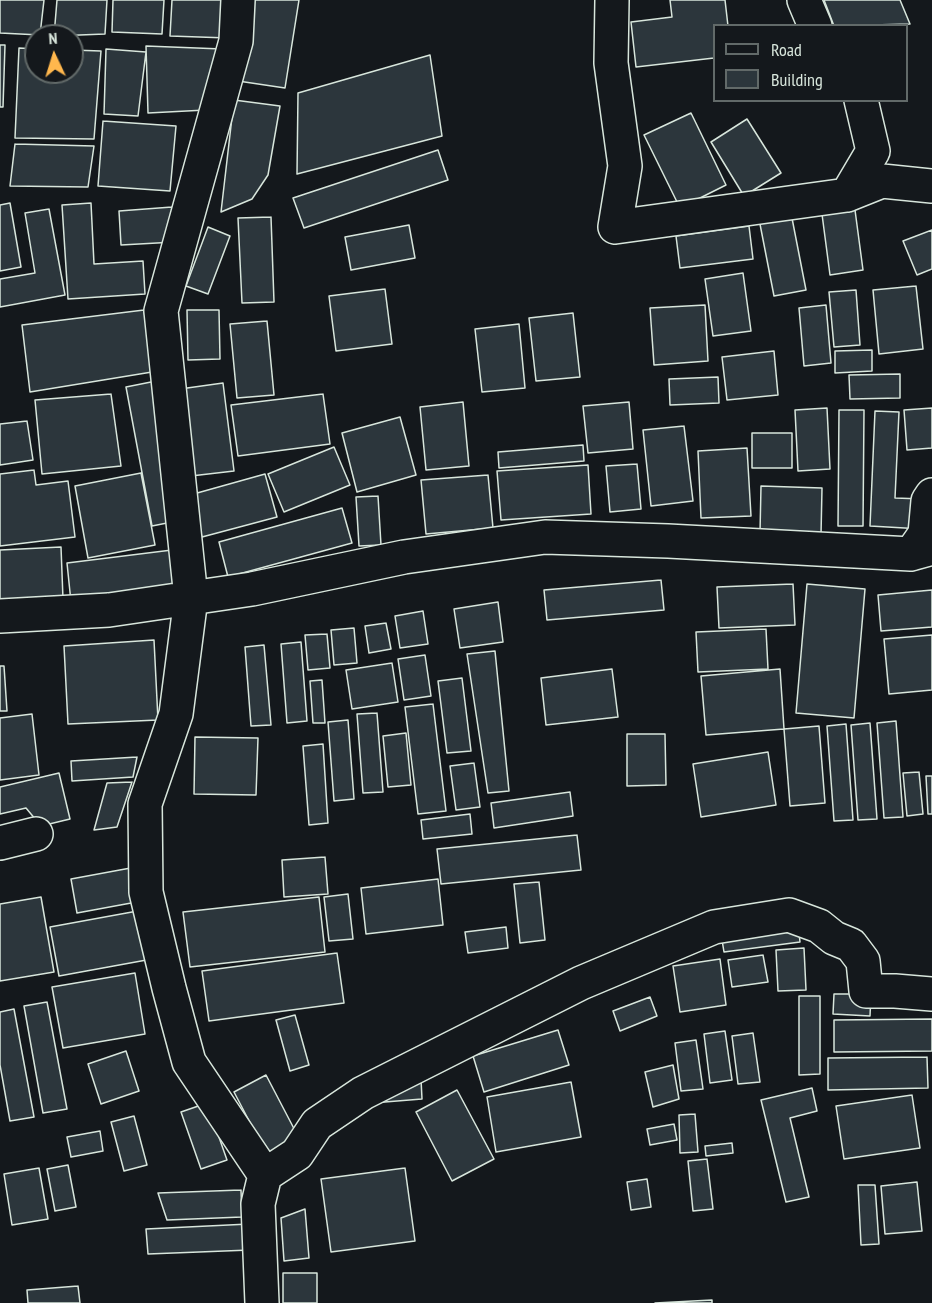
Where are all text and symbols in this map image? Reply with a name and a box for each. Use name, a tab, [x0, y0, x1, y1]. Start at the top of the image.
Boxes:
north arrow	[24, 24, 84, 84]
legend	[713, 24, 908, 102]
text: N	[48, 28, 58, 48]
text: Road	[771, 38, 802, 61]
text: Building	[771, 68, 823, 91]

